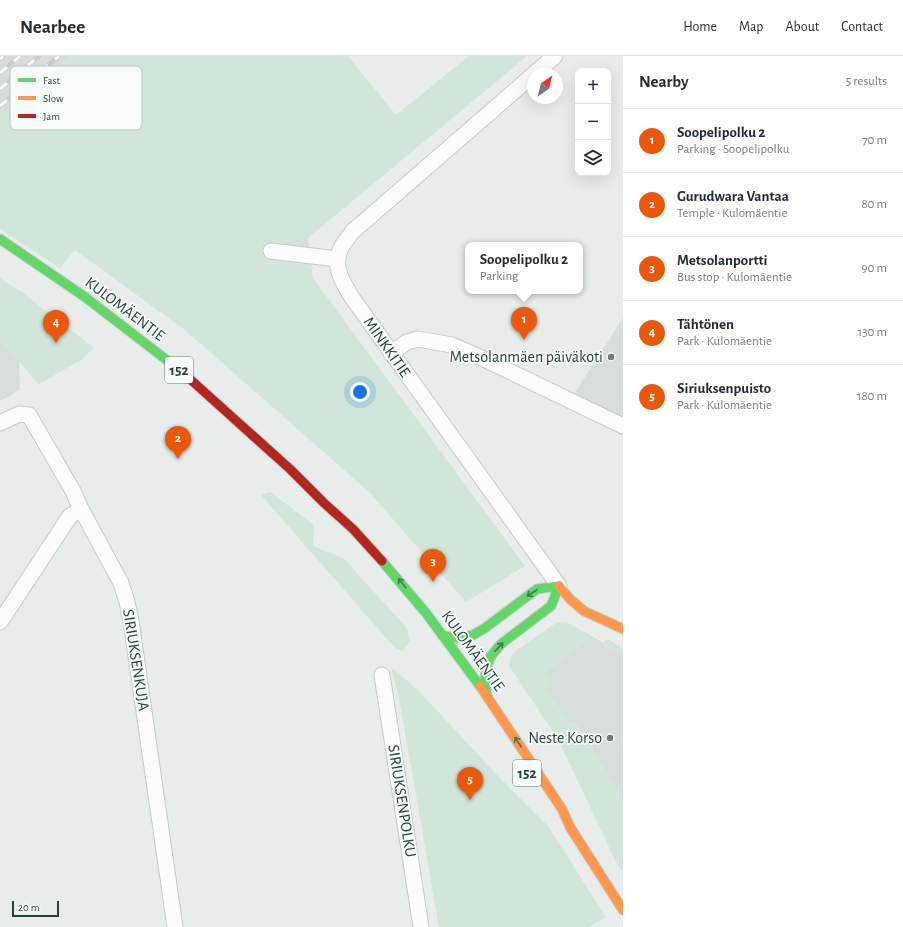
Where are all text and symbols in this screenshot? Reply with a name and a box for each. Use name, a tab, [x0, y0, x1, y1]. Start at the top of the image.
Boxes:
text: Nearbee	[20, 18, 85, 37]
text: Home	[683, 20, 717, 34]
text: Map	[739, 20, 763, 34]
text: About	[785, 20, 819, 34]
text: Contact	[841, 20, 883, 34]
legend	[10, 66, 142, 130]
north arrow	[527, 68, 563, 104]
map controls	[575, 68, 611, 176]
button: +	[575, 68, 611, 104]
text: Nearby	[639, 73, 689, 90]
text: Fast	[43, 75, 61, 86]
text: 5 results	[846, 75, 887, 88]
text: Slow	[43, 93, 64, 104]
button: −	[575, 104, 611, 140]
text: Jam	[43, 111, 60, 122]
text: Soopelipolku 2	[677, 125, 765, 140]
text: 1	[650, 134, 654, 147]
text: 70 m	[862, 134, 887, 147]
button: layers	[575, 140, 611, 176]
text: Parking · Soopelipolku	[677, 143, 789, 156]
text: Gurudwara Vantaa	[677, 189, 789, 204]
text: 2	[649, 198, 655, 211]
text: 80 m	[861, 198, 887, 211]
text: Temple · Kulomäentie	[677, 207, 787, 220]
popup	[465, 242, 583, 294]
text: Soopelipolku 2	[480, 252, 568, 267]
text: Metsolanportti	[677, 253, 767, 268]
text: 3	[649, 262, 655, 275]
text: 90 m	[861, 262, 887, 275]
text: Parking	[480, 270, 518, 283]
text: Bus stop · Kulomäentie	[677, 271, 792, 284]
street label: KULOMÄENTIE	[82, 272, 169, 344]
pin: 1	[511, 307, 537, 340]
pin: 4	[43, 310, 69, 343]
street label: MINKKITIE	[361, 314, 414, 380]
text: Tähtönen	[677, 317, 734, 332]
text: 4	[649, 326, 655, 339]
text: 130 m	[858, 326, 887, 339]
text: Park · Kulomäentie	[677, 335, 772, 348]
place label: Metsolanmäen päiväkoti	[450, 349, 603, 365]
marker: Metsolanmäen päiväkoti	[606, 352, 616, 362]
road number: 152	[165, 357, 193, 383]
text: Siriuksenpuisto	[677, 381, 771, 396]
your location	[350, 382, 370, 402]
text: 5	[649, 390, 655, 403]
text: 180 m	[857, 390, 887, 403]
text: Park · Kulomäentie	[677, 399, 772, 412]
pin: 2	[165, 426, 191, 459]
pin: 3	[420, 549, 446, 582]
one-way arrow	[397, 577, 406, 588]
one-way arrow	[527, 589, 538, 597]
street label: KULOMÄENTIE	[439, 607, 509, 694]
street label: SIRIUKSENKUJA	[120, 608, 152, 712]
one-way arrow	[494, 642, 504, 652]
place label: Neste Korso	[528, 730, 602, 746]
marker: Neste Korso	[605, 733, 615, 743]
one-way arrow	[513, 736, 521, 748]
street label: SIRIUKSENPOLKU	[385, 744, 419, 858]
road number: 152	[513, 760, 541, 786]
pin: 5	[457, 767, 483, 800]
scale bar	[12, 899, 59, 918]
text: 20 m	[18, 902, 39, 913]

